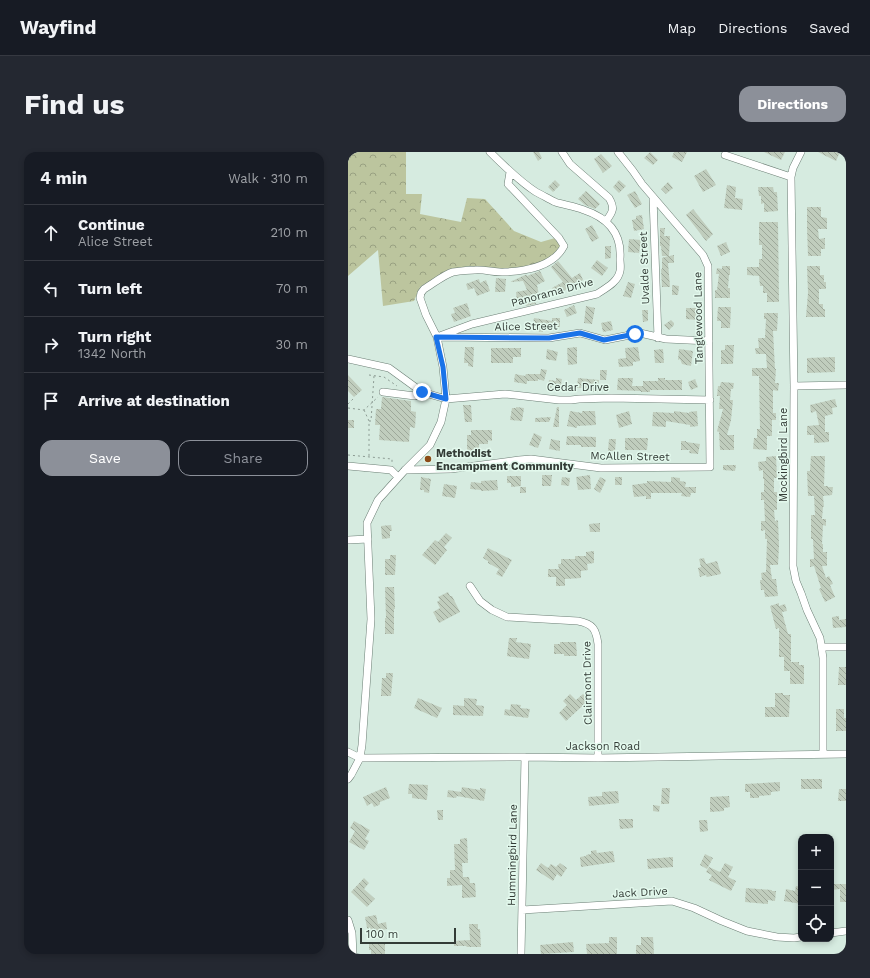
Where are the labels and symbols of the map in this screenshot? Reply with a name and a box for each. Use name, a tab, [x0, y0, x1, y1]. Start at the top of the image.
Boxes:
street label: Uvalde Street	[637, 231, 652, 305]
street label: Tanglewood Lane	[691, 271, 706, 365]
street label: Panorama Drive	[510, 275, 595, 310]
street label: Alice Street	[494, 319, 558, 334]
route start	[626, 325, 644, 343]
street label: Cedar Drive	[547, 381, 609, 394]
route end	[413, 383, 431, 401]
street label: Mockingbird Lane	[777, 408, 790, 502]
place label: Methodist Encampment Community	[436, 447, 574, 473]
street label: McAllen Street	[590, 449, 670, 464]
marker: Methodist Encampment Community	[423, 454, 433, 464]
street label: Clairmont Drive	[580, 641, 595, 725]
street label: Jackson Road	[566, 740, 640, 753]
street label: Hummingbird Lane	[505, 804, 520, 906]
street label: Jack Drive	[612, 885, 668, 900]
scale bar	[360, 926, 456, 945]

